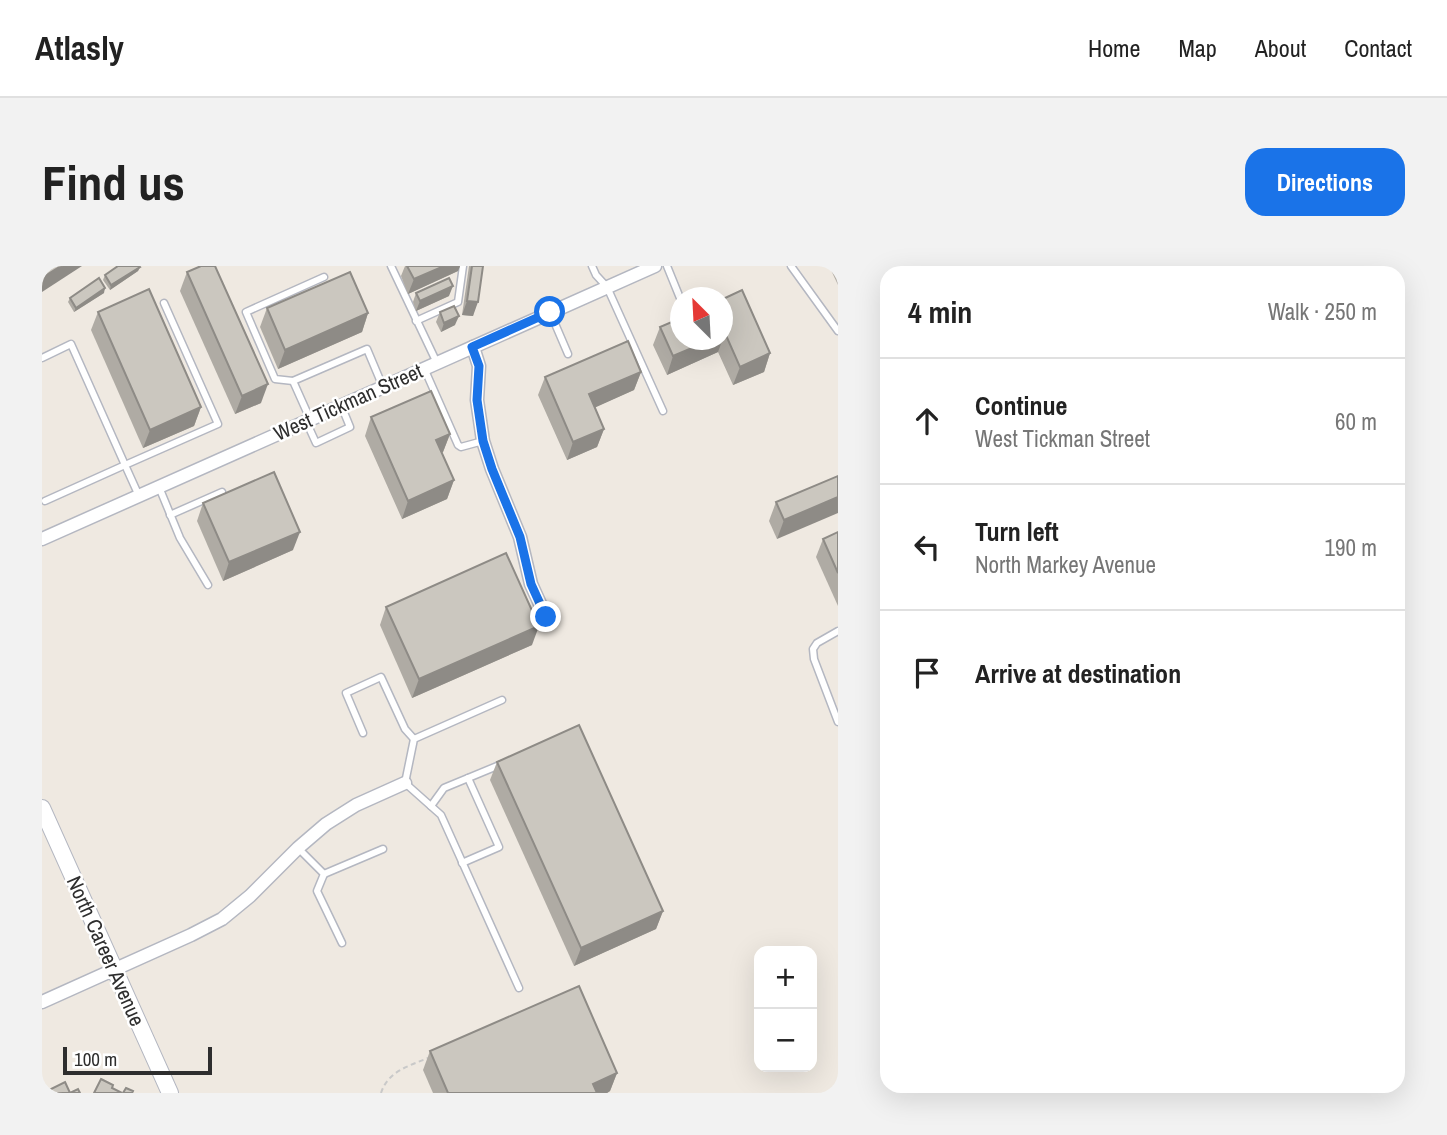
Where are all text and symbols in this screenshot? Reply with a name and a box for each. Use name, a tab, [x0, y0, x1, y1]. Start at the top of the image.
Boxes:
text: Atlasly	[35, 26, 124, 70]
text: Home	[1088, 32, 1140, 64]
text: Map	[1178, 32, 1217, 64]
text: About	[1255, 32, 1306, 64]
text: Contact	[1344, 32, 1412, 64]
button: Directions	[1245, 148, 1405, 216]
text: Find us	[42, 149, 185, 215]
north arrow	[670, 287, 733, 350]
text: 4 min	[908, 292, 972, 332]
route start	[534, 296, 565, 327]
text: Walk · 250 m	[1268, 296, 1377, 327]
street label: West Tickman Street	[269, 356, 427, 448]
text: Continue	[975, 388, 1067, 423]
icon: ahead	[908, 402, 946, 440]
text: 60 m	[1335, 406, 1377, 437]
text: West Tickman Street	[975, 423, 1150, 454]
text: Turn left	[975, 514, 1059, 549]
icon: left	[908, 528, 946, 566]
text: 190 m	[1325, 532, 1377, 563]
text: North Markey Avenue	[975, 549, 1156, 580]
route end	[530, 601, 561, 632]
icon: arrive	[908, 654, 946, 692]
text: Arrive at destination	[975, 656, 1181, 691]
street label: North Career Avenue	[60, 871, 152, 1031]
map controls	[754, 946, 817, 1072]
button: +	[754, 946, 817, 1009]
button: −	[754, 1009, 817, 1072]
scale bar	[63, 1044, 212, 1076]
text: 100 m	[74, 1046, 117, 1072]

